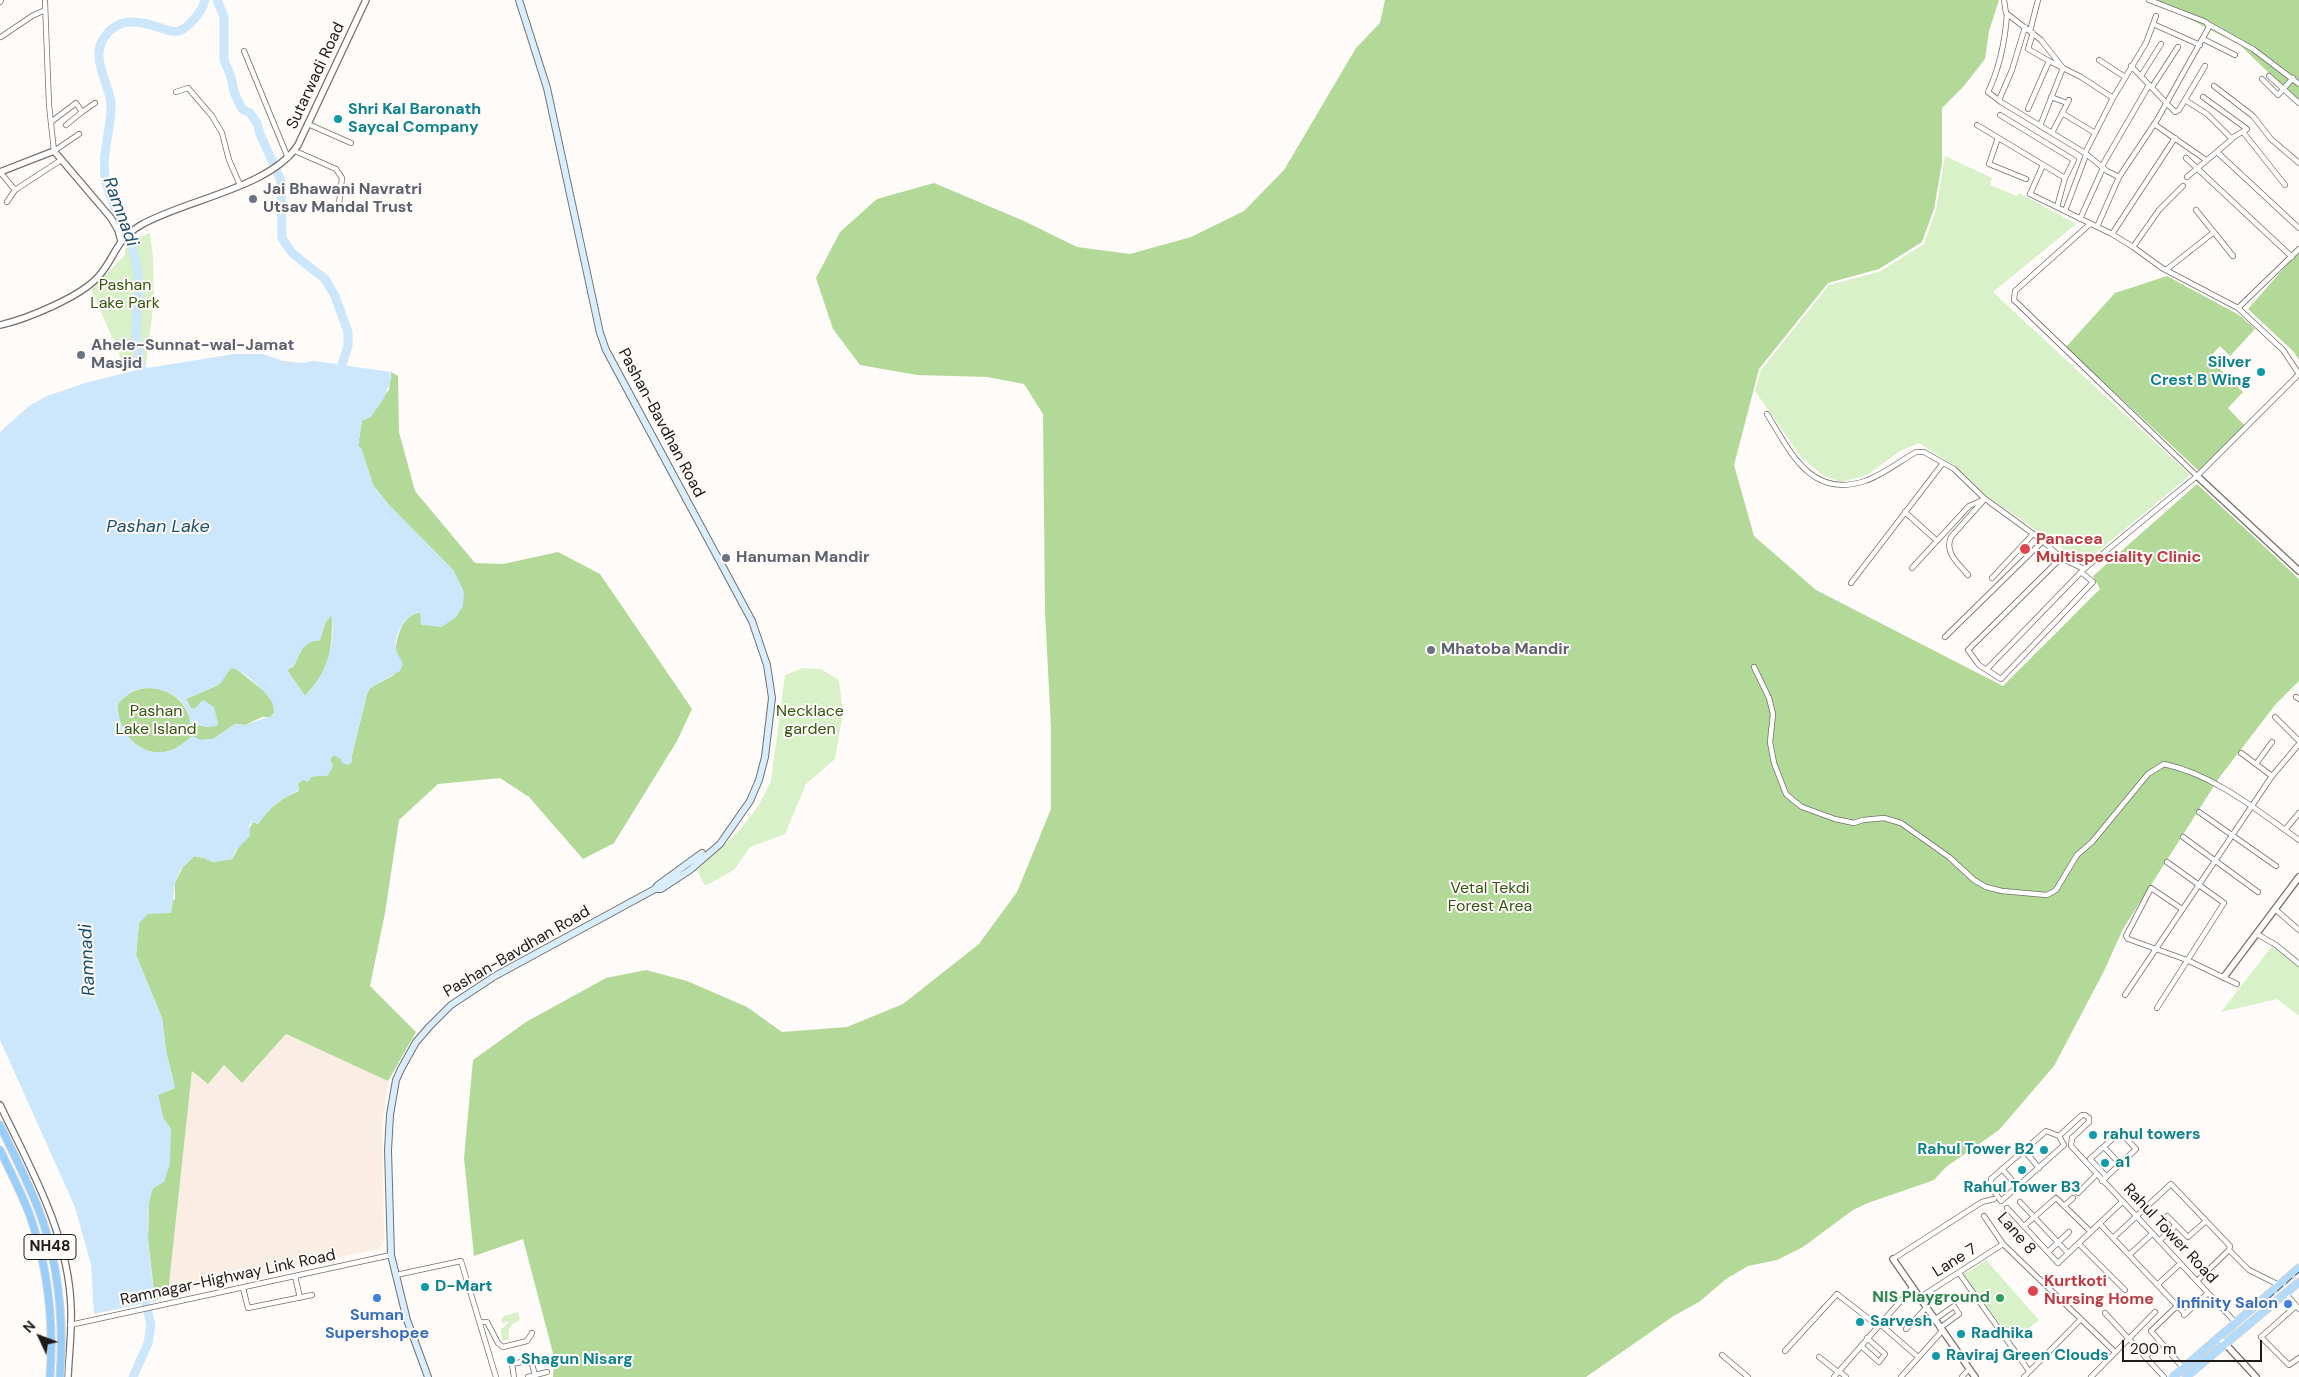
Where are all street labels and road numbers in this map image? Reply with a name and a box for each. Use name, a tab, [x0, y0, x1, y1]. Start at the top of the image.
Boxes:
street label: Sutarwadi Road	[283, 20, 349, 132]
street label: Pashan-Bavdhan Road	[614, 345, 708, 501]
street label: Pashan-Bavdhan Road	[440, 902, 594, 1002]
street label: Rahul Tower Road	[2119, 1180, 2221, 1288]
street label: Lane 8	[1993, 1209, 2039, 1259]
road number: NH48	[24, 1234, 76, 1260]
street label: Lane 7	[1929, 1240, 1981, 1282]
street label: Ramnagar-Highway Link Road	[119, 1246, 337, 1310]

